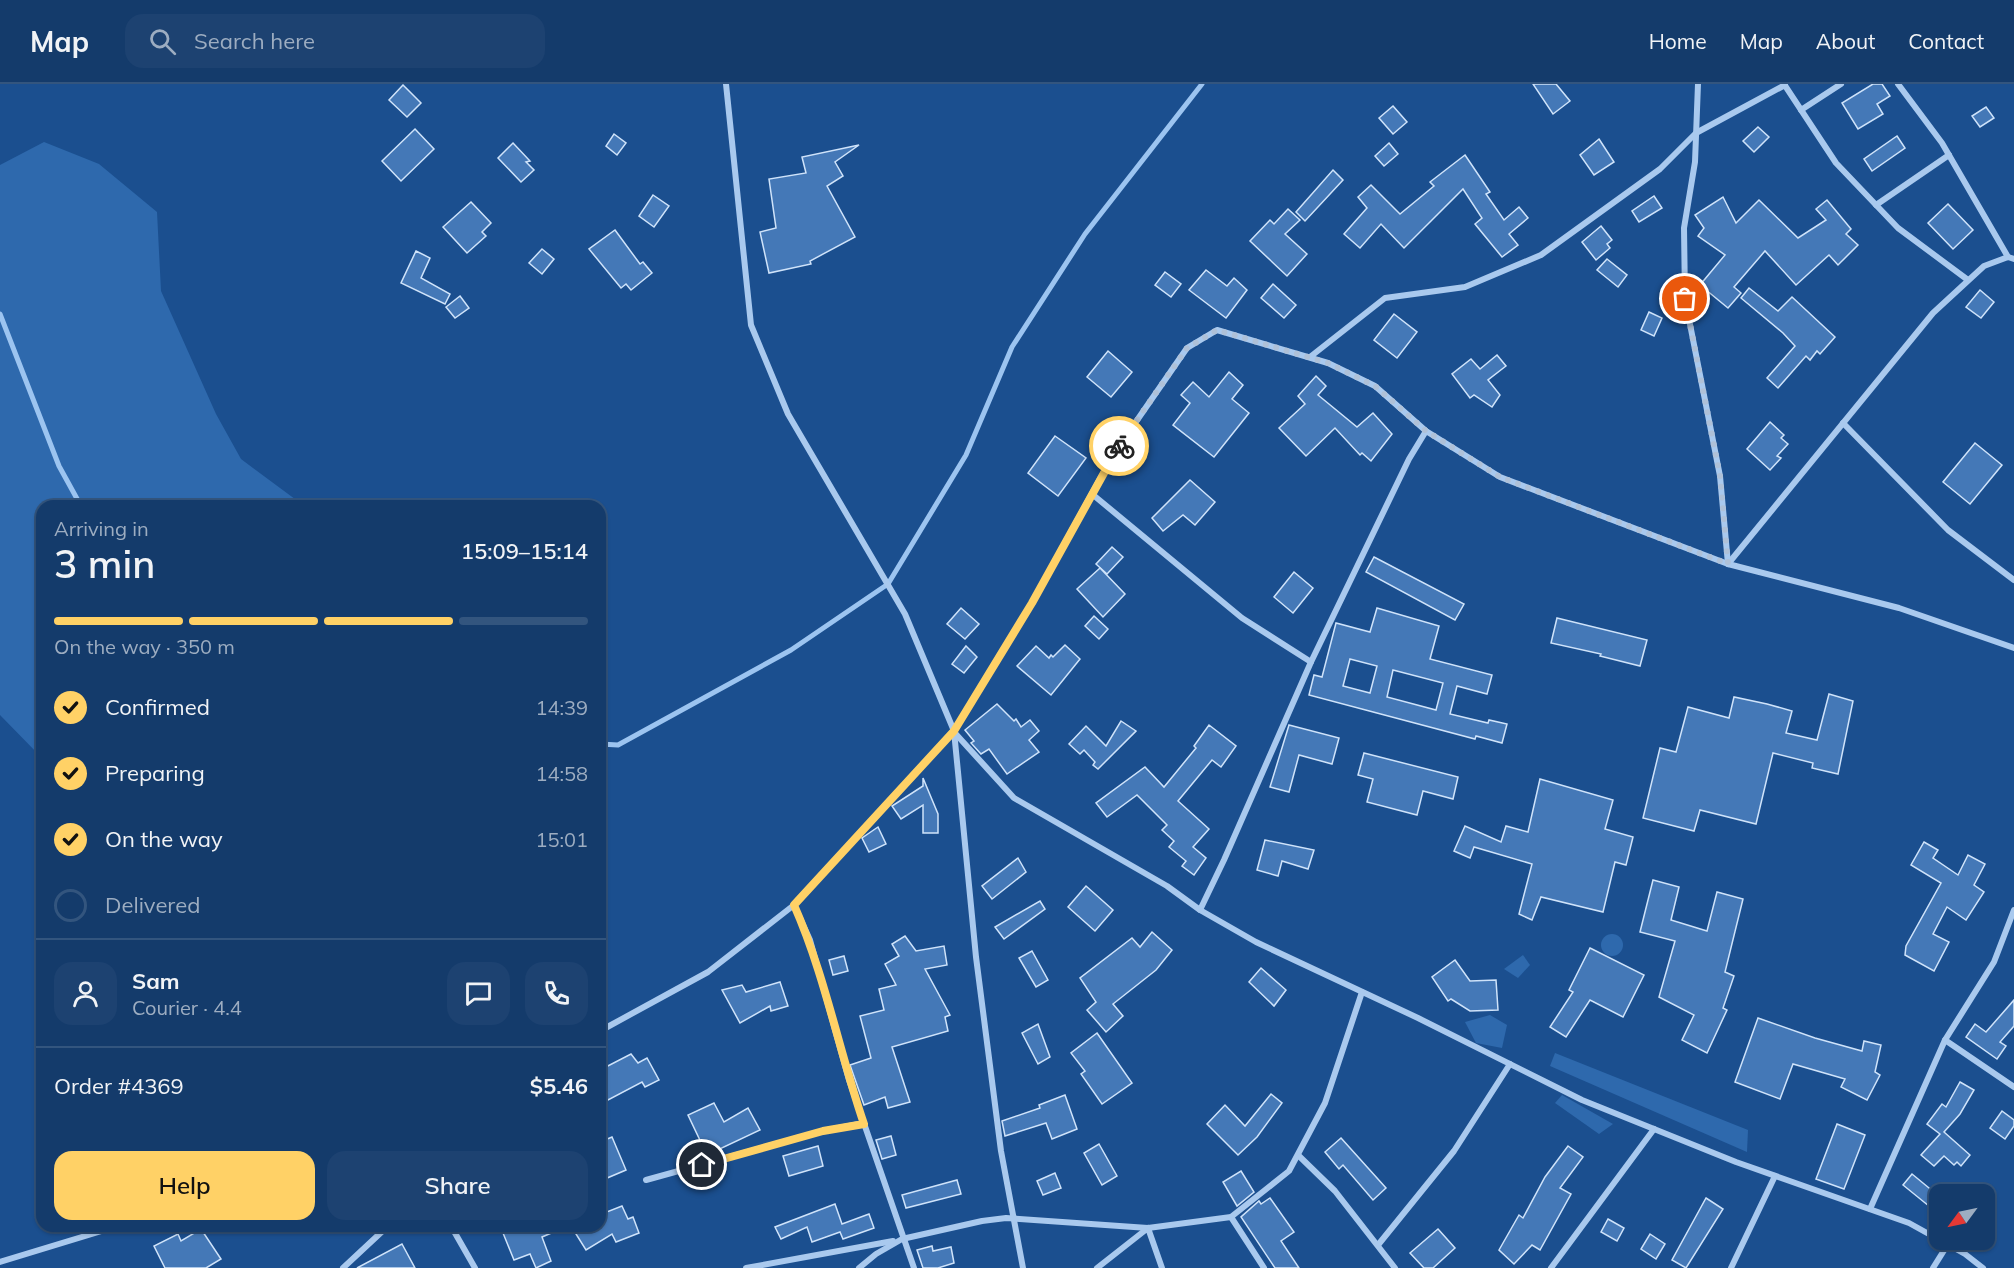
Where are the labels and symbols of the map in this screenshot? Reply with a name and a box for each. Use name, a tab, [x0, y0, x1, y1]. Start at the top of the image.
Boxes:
pin	[1659, 273, 1710, 324]
courier	[1089, 416, 1149, 476]
pin	[676, 1139, 727, 1190]
north arrow	[1929, 1184, 1995, 1250]

